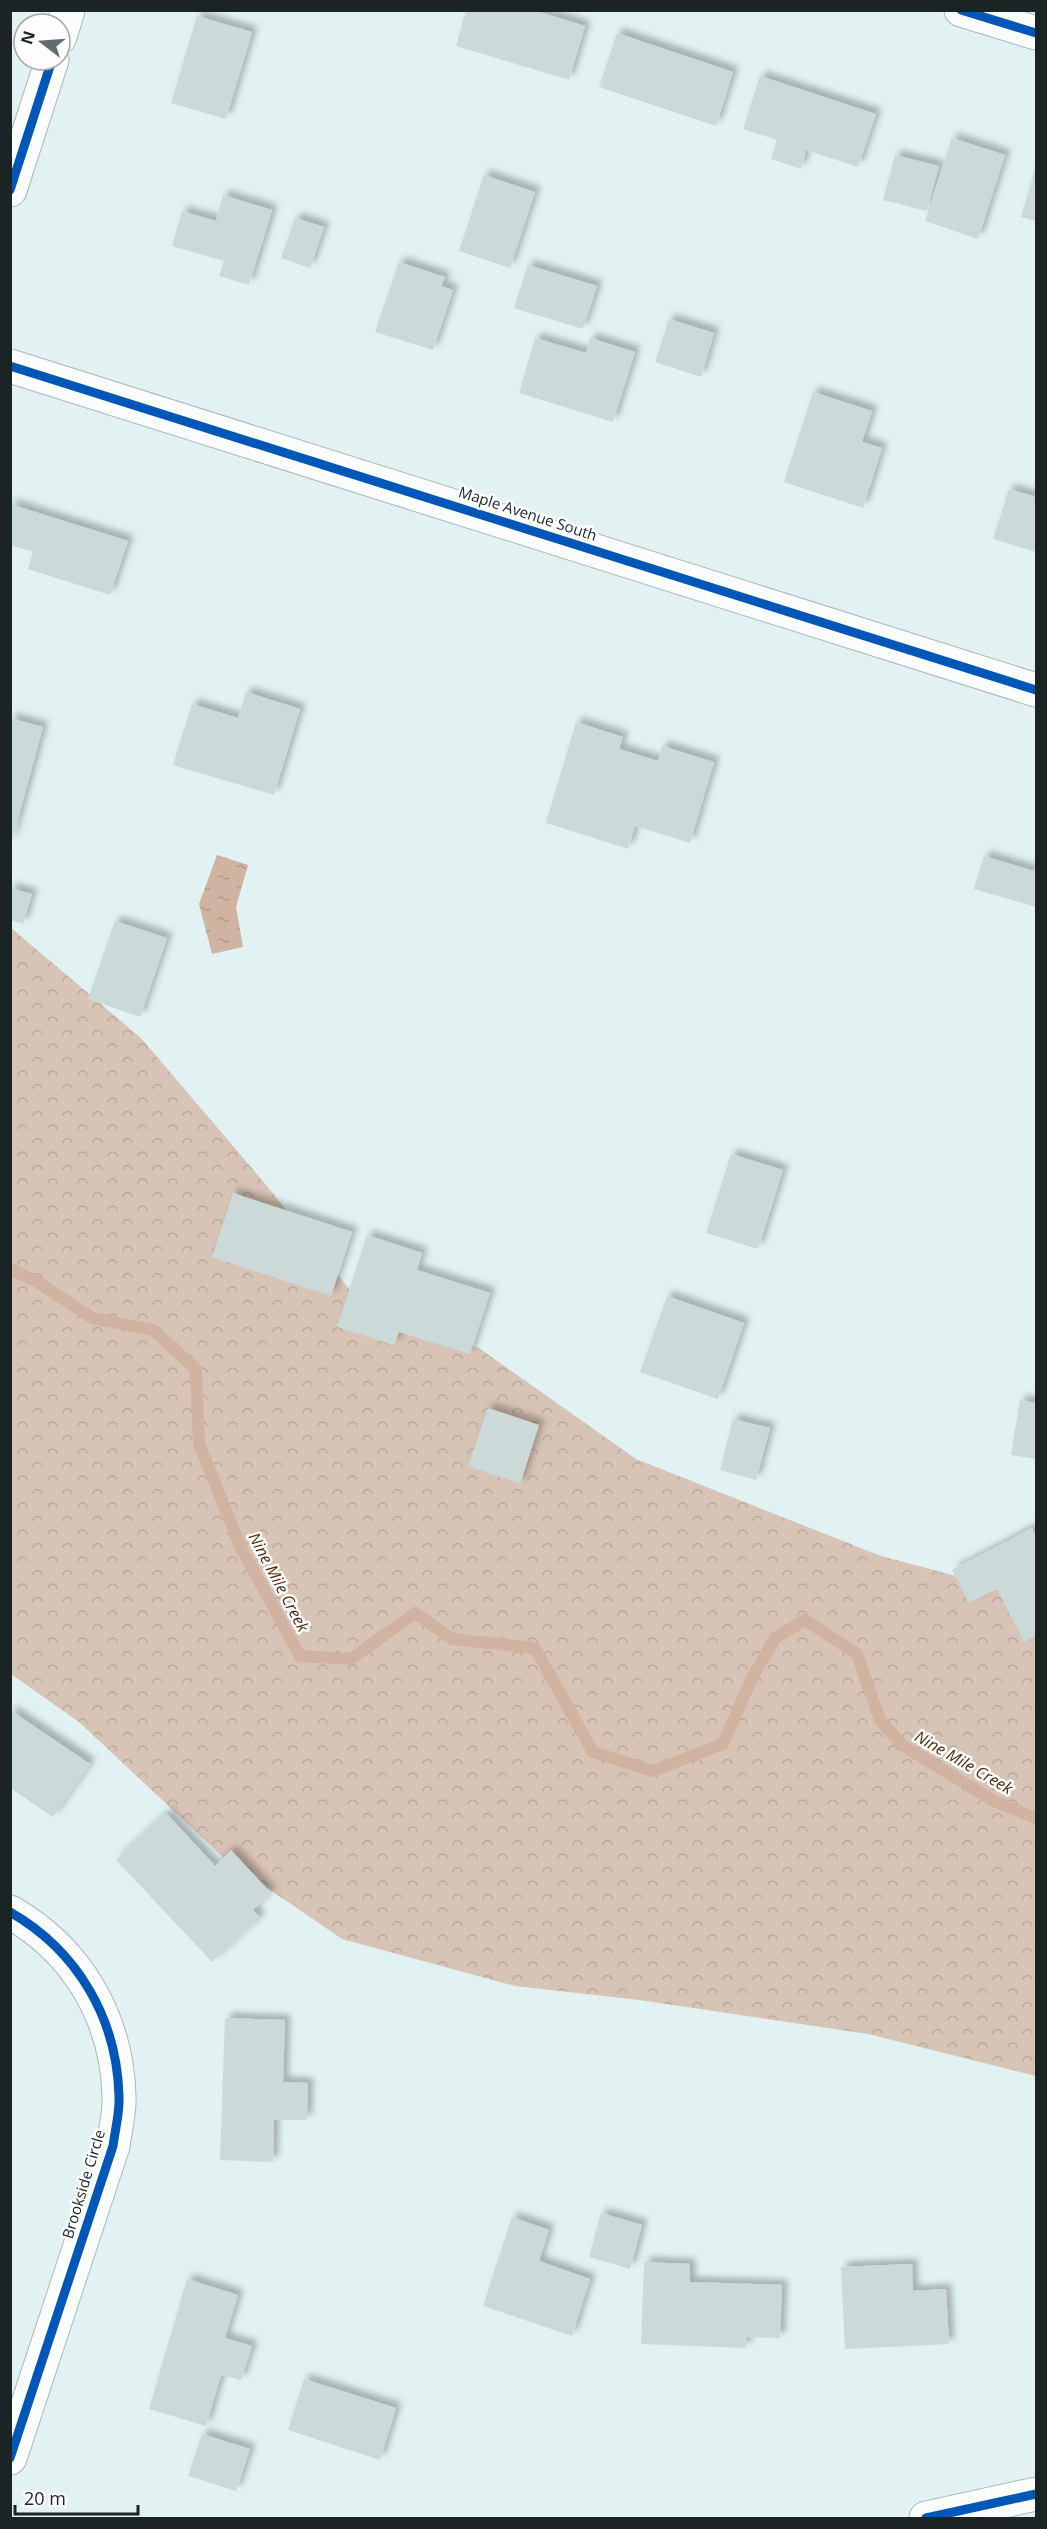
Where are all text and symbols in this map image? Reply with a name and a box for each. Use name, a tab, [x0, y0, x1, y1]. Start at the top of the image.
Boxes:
north arrow	[12, 12, 72, 72]
text: N	[15, 28, 40, 47]
street label: Maple Avenue South	[456, 481, 600, 545]
water label: Nine Mile Creek	[244, 1528, 315, 1637]
water label: Nine Mile Creek	[911, 1725, 1018, 1800]
street label: Brookside Circle	[57, 2127, 109, 2241]
scale bar	[15, 2478, 138, 2516]
text: 20 m	[24, 2486, 66, 2510]

